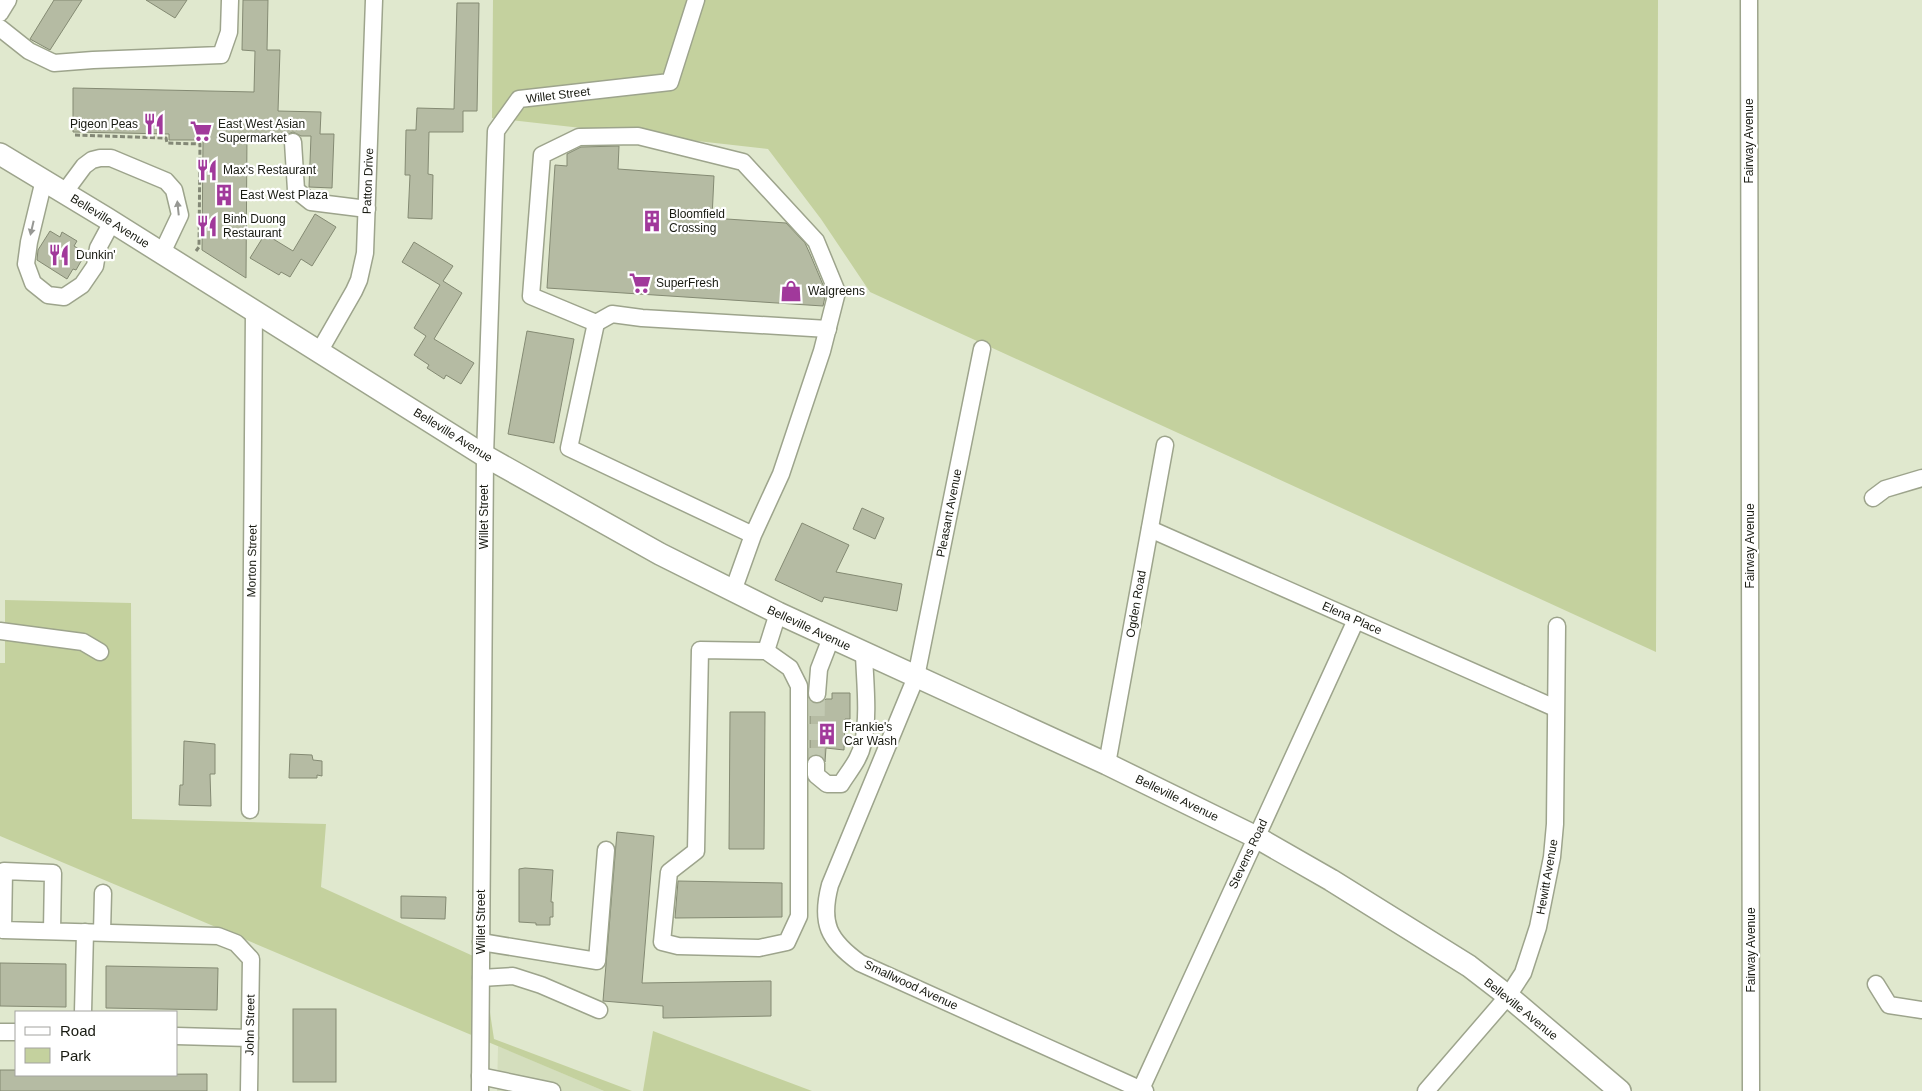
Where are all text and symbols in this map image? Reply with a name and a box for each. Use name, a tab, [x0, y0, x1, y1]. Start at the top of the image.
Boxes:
street label: Willet Street	[525, 84, 592, 106]
street label: Fairway Avenue	[1742, 98, 1756, 184]
restaurant icon: Pigeon Peas	[141, 111, 167, 137]
place label: Pigeon Peas	[70, 117, 138, 131]
place label: East West Asian Supermarket	[218, 117, 305, 145]
supermarket icon: East West Asian Supermarket	[188, 118, 214, 144]
street label: Patton Drive	[360, 147, 376, 214]
restaurant icon: Max's Restaurant	[194, 157, 220, 183]
place label: Max's Restaurant	[223, 163, 317, 177]
building icon: East West Plaza	[211, 182, 237, 208]
place label: East West Plaza	[240, 188, 328, 202]
street label: Belleville Avenue	[68, 191, 152, 251]
one-way arrow	[174, 200, 182, 216]
place label: Bloomfield Crossing	[669, 207, 725, 235]
building icon: Bloomfield Crossing	[639, 208, 665, 234]
place label: Binh Duong Restaurant	[223, 212, 286, 240]
restaurant icon: Binh Duong Restaurant	[194, 213, 220, 239]
one-way arrow	[28, 220, 36, 235]
restaurant icon: Dunkin'	[46, 242, 72, 268]
place label: Dunkin'	[76, 248, 116, 262]
supermarket icon: SuperFresh	[627, 270, 653, 296]
place label: SuperFresh	[656, 276, 719, 290]
shop icon: Walgreens	[778, 278, 804, 304]
place label: Walgreens	[808, 284, 865, 298]
street label: Belleville Avenue	[411, 405, 495, 465]
street label: Pleasant Avenue	[934, 467, 965, 558]
street label: Willet Street	[477, 484, 491, 549]
street label: Fairway Avenue	[1743, 503, 1757, 589]
street label: Morton Street	[244, 524, 260, 597]
street label: Ogden Road	[1123, 569, 1149, 639]
street label: Elena Place	[1320, 599, 1384, 638]
street label: Belleville Avenue	[765, 603, 853, 654]
place label: Frankie's Car Wash	[844, 720, 897, 748]
building icon: Frankie's Car Wash	[814, 721, 840, 747]
street label: Belleville Avenue	[1133, 772, 1221, 824]
street label: Stevens Road	[1226, 817, 1270, 891]
street label: Hewitt Avenue	[1533, 838, 1561, 916]
street label: Willet Street	[474, 889, 488, 954]
street label: Fairway Avenue	[1744, 907, 1758, 993]
street label: Smallwood Avenue	[862, 957, 960, 1013]
street label: Belleville Avenue	[1481, 975, 1561, 1043]
street label: John Street	[242, 994, 258, 1056]
legend	[15, 1011, 178, 1076]
text: Road	[60, 1022, 96, 1039]
text: Park	[60, 1047, 91, 1064]

